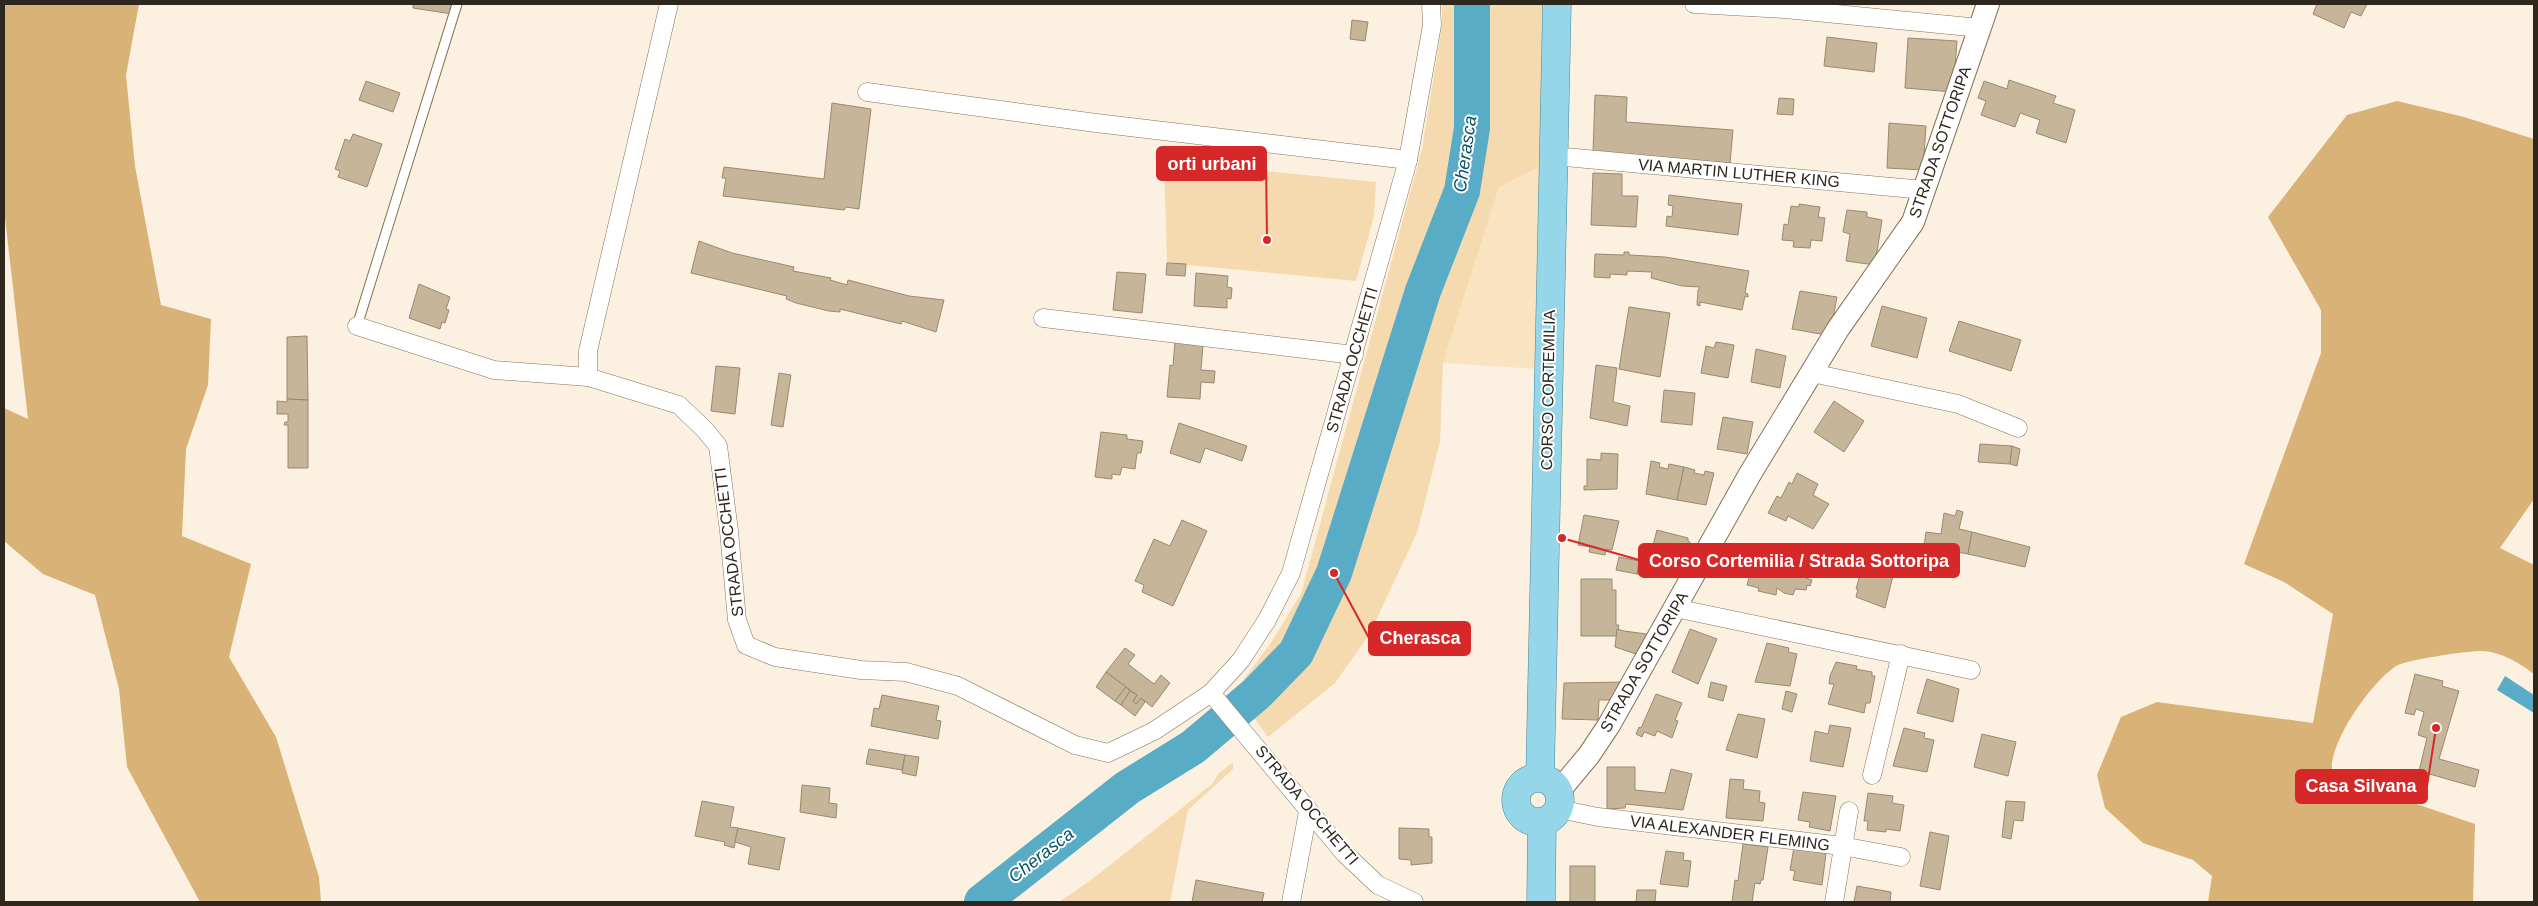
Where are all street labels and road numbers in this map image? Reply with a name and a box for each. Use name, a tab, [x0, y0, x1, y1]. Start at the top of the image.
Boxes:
street label: STRADA SOTTORIPA	[1906, 64, 1974, 220]
street label: VIA MARTIN LUTHER KING	[1637, 156, 1841, 190]
street label: STRADA OCCHETTI	[1323, 285, 1381, 435]
street label: CORSO CORTEMILIA	[1538, 309, 1558, 470]
street label: STRADA OCCHETTI	[711, 466, 747, 618]
street label: STRADA SOTTORIPA	[1597, 588, 1691, 735]
street label: STRADA OCCHETTI	[1252, 742, 1362, 868]
street label: VIA ALEXANDER FLEMING	[1629, 812, 1831, 854]

